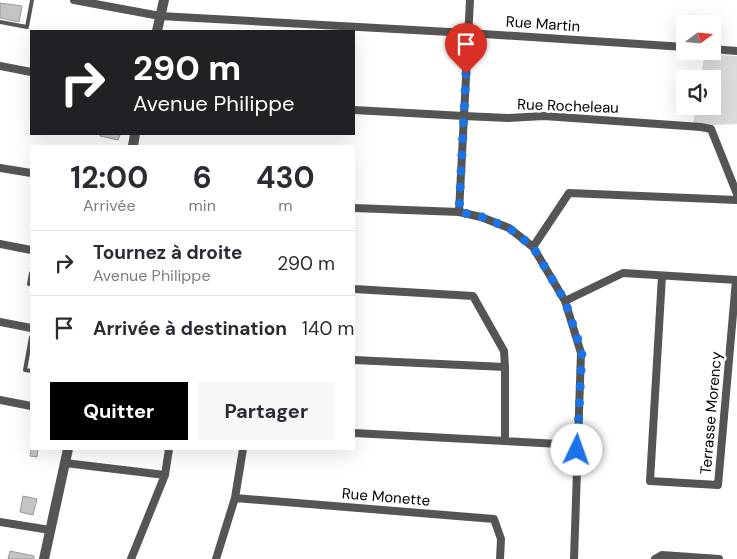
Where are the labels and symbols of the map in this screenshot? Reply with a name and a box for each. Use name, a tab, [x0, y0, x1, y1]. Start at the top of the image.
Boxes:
street label: Rue Martin	[505, 11, 581, 37]
north arrow	[676, 15, 721, 60]
pin	[445, 23, 487, 74]
street label: Rue Rocheleau	[517, 94, 619, 118]
street label: Terrasse Morency	[696, 350, 726, 475]
position arrow	[550, 423, 602, 475]
street label: Rue Monette	[341, 483, 431, 511]

